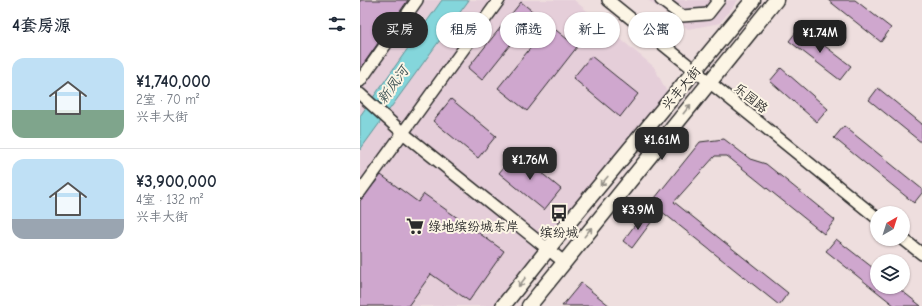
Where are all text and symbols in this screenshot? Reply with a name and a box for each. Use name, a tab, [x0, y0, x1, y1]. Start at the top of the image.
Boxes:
chip: 买房	[372, 12, 428, 48]
chip: 租房	[436, 12, 492, 48]
chip: 筛选	[500, 12, 556, 48]
chip: 新上	[564, 12, 620, 48]
chip: 公寓	[628, 12, 684, 48]
icon: filters	[326, 13, 348, 35]
text: 4套房源	[12, 16, 71, 35]
pin: ¥1.74M	[787, 20, 853, 54]
text: ¥1.74M	[802, 25, 838, 40]
water label: 新凤河	[374, 61, 413, 107]
street label: 兴丰大街	[659, 63, 703, 113]
text: ¥1,740,000	[136, 72, 211, 91]
icon: home	[44, 74, 92, 122]
street label: 乐园路	[731, 80, 771, 116]
text: 2室 · 70 m²	[136, 92, 199, 107]
one-way arrow	[683, 103, 691, 114]
text: 兴丰大街	[136, 109, 188, 124]
pin: ¥1.61M	[629, 127, 695, 161]
text: ¥1.61M	[644, 132, 680, 147]
pin: ¥1.76M	[497, 147, 563, 181]
text: ¥1.76M	[512, 152, 548, 167]
text: ¥3,900,000	[136, 172, 217, 191]
icon: home	[44, 175, 92, 223]
one-way arrow	[599, 176, 608, 186]
text: 4室 · 132 m²	[136, 192, 203, 207]
pin: ¥3.9M	[610, 197, 666, 231]
text: ¥3.9M	[622, 202, 654, 217]
bus stop icon: 缤纷城	[549, 203, 569, 223]
north arrow	[870, 206, 910, 246]
map controls	[870, 206, 910, 294]
text: 兴丰大街	[136, 209, 188, 224]
supermarket icon: 绿地缤纷城东岸	[405, 216, 425, 236]
place label: 绿地缤纷城东岸	[428, 219, 519, 234]
place label: 缤纷城	[539, 225, 579, 240]
one-way arrow	[584, 227, 593, 238]
button: layers	[870, 254, 910, 294]
one-way arrow	[518, 277, 526, 288]

